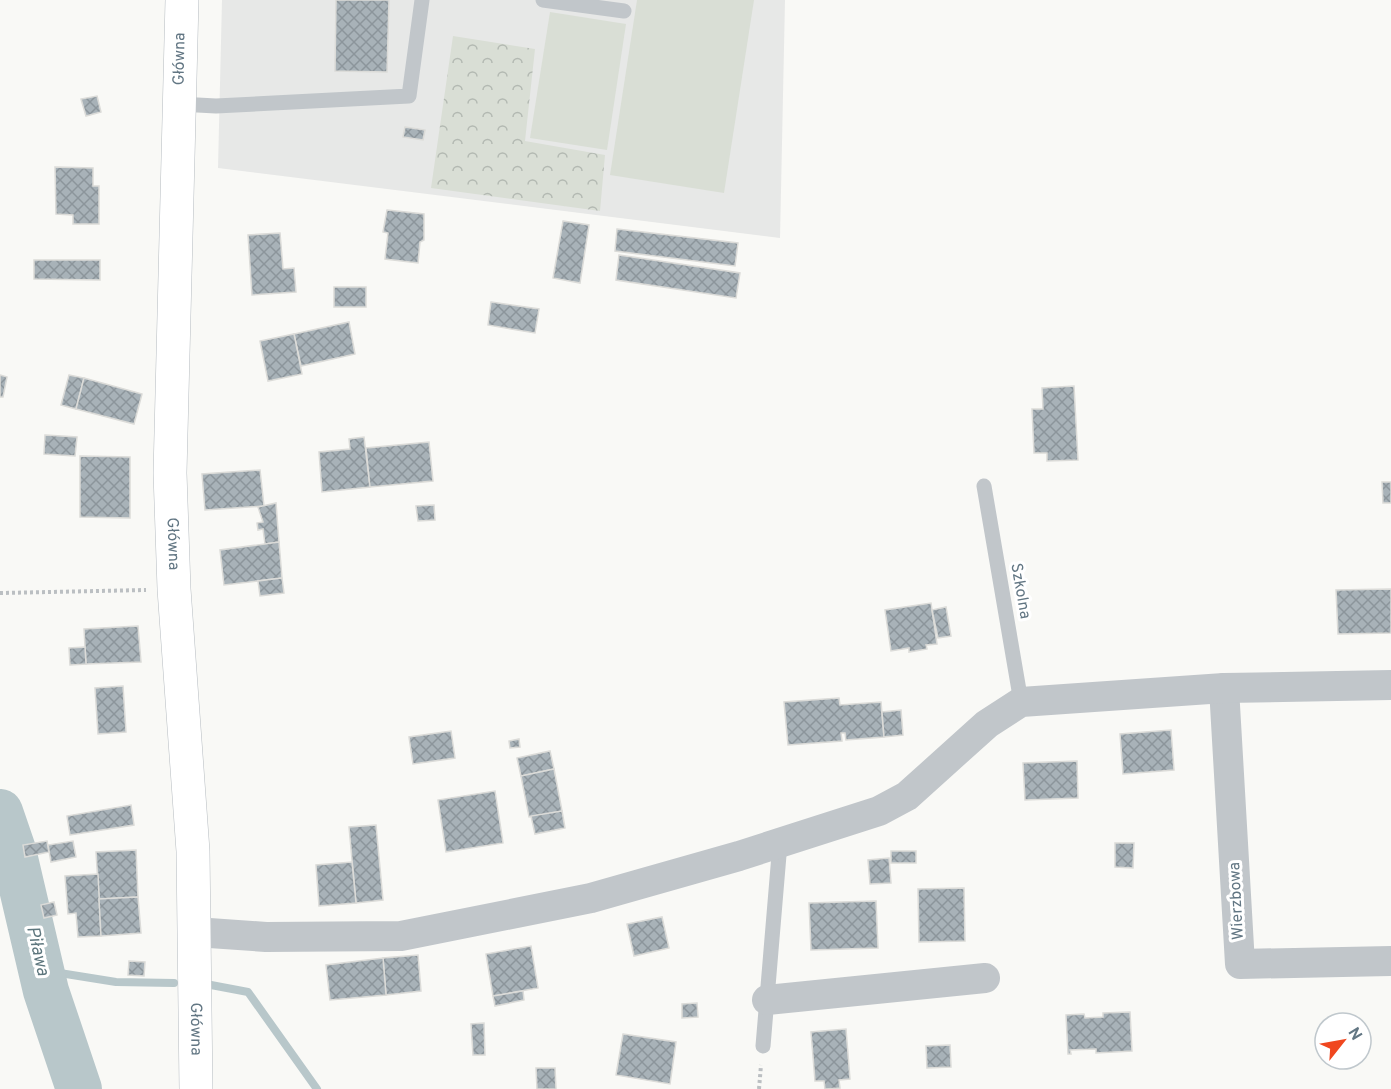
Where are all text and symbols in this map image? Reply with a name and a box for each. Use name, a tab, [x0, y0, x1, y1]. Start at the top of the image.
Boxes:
street label: Główna	[170, 32, 190, 86]
street label: Główna	[162, 517, 183, 571]
street label: Szkolna	[1005, 562, 1035, 620]
street label: Wierzbowa	[1225, 861, 1249, 941]
water label: Piława	[20, 924, 54, 979]
street label: Główna	[185, 1002, 206, 1056]
north arrow	[1313, 1011, 1373, 1071]
text: N	[1343, 1024, 1366, 1044]

